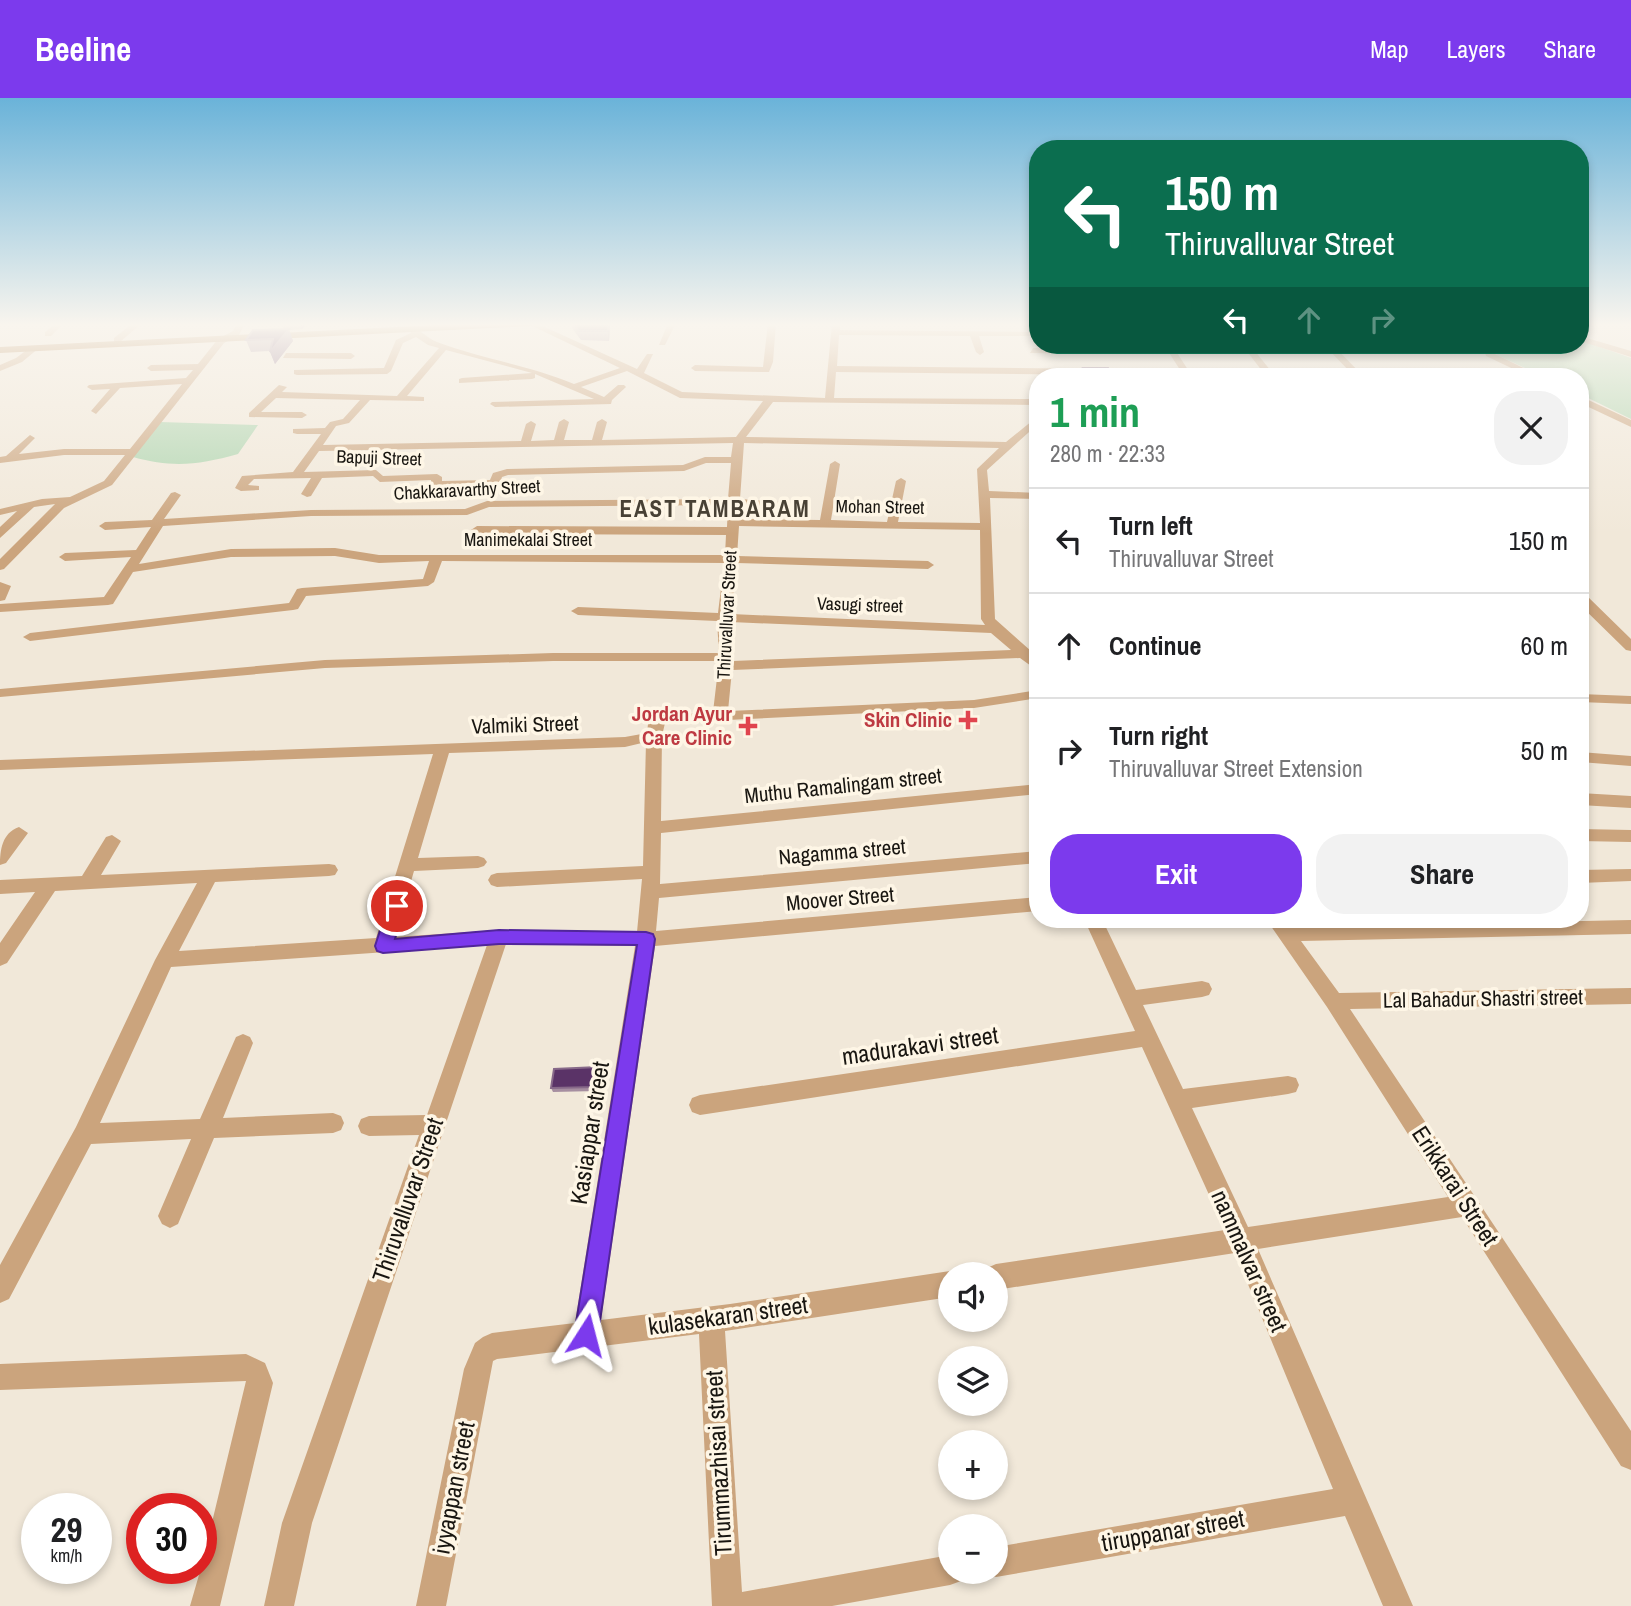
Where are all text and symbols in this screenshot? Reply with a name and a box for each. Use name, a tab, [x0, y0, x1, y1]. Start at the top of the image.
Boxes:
text: Beeline	[35, 27, 131, 71]
text: Map	[1370, 33, 1408, 65]
text: Layers	[1446, 33, 1505, 65]
text: Share	[1543, 33, 1596, 65]
text: 150 m	[1165, 159, 1279, 225]
icon: left	[1050, 168, 1141, 259]
text: Thiruvalluvar Street	[1165, 222, 1394, 265]
icon: left	[1217, 301, 1255, 339]
icon: ahead	[1290, 301, 1328, 339]
icon: right	[1363, 301, 1401, 339]
text: 1 min	[1050, 384, 1140, 440]
button: close	[1494, 391, 1568, 465]
text: 280 m · 22:33	[1050, 438, 1165, 469]
street label: Bapuji Street	[336, 444, 422, 471]
street label: Chakkaravarthy Street	[393, 473, 541, 506]
district label: EAST TAMBARAM	[619, 493, 811, 524]
street label: Mohan Street	[835, 493, 925, 520]
text: Turn left	[1109, 508, 1193, 543]
icon: left	[1050, 522, 1088, 560]
text: 150 m	[1509, 523, 1568, 558]
street label: Manimekalai Street	[464, 527, 592, 552]
text: Thiruvalluvar Street	[1109, 543, 1274, 574]
street label: Thiruvalluvar Street	[711, 550, 742, 680]
street label: Vasugi street	[817, 591, 903, 618]
icon: ahead	[1050, 627, 1088, 665]
text: Continue	[1109, 628, 1201, 663]
text: 60 m	[1521, 628, 1568, 663]
place label: Jordan Ayur Care Clinic	[632, 699, 732, 752]
place label: Skin Clinic	[864, 705, 952, 734]
street label: Valmiki Street	[471, 708, 579, 741]
marker: Skin Clinic	[958, 710, 978, 730]
marker: Jordan Ayur Care Clinic	[738, 716, 758, 736]
text: Turn right	[1109, 718, 1208, 753]
icon: right	[1050, 732, 1088, 770]
text: 50 m	[1521, 733, 1568, 768]
text: Thiruvalluvar Street Extension	[1109, 753, 1363, 784]
street label: Muthu Ramalingam street	[743, 761, 943, 810]
street label: Nagamma street	[777, 831, 907, 871]
button: Exit	[1050, 834, 1302, 914]
button: Share	[1316, 834, 1568, 914]
pin	[367, 876, 427, 936]
street label: Moover Street	[785, 879, 895, 918]
icon: arrive	[378, 887, 416, 925]
street label: Lal Bahadur Shastri street	[1383, 982, 1583, 1015]
street label: madurakavi street	[840, 1018, 1001, 1072]
street label: Kasiappar street	[562, 1059, 616, 1207]
street label: Thiruvalluvar Street	[364, 1113, 450, 1286]
street label: Erikkarai Street	[1405, 1119, 1507, 1252]
street label: nammalvar street	[1204, 1185, 1296, 1337]
map controls	[938, 1262, 1008, 1584]
button: sound	[938, 1262, 1008, 1332]
street label: kulasekaran street	[646, 1288, 810, 1342]
position arrow	[549, 1298, 623, 1372]
button: layers	[938, 1346, 1008, 1416]
street label: Tirummazhisai street	[697, 1369, 739, 1557]
street label: iyyappan street	[424, 1418, 482, 1557]
button: +	[938, 1430, 1008, 1500]
speed limit sign: 30	[126, 1493, 217, 1584]
street label: tiruppanar street	[1099, 1502, 1247, 1558]
text: 29	[51, 1506, 82, 1553]
button: −	[938, 1514, 1008, 1584]
text: km/h	[51, 1543, 83, 1568]

